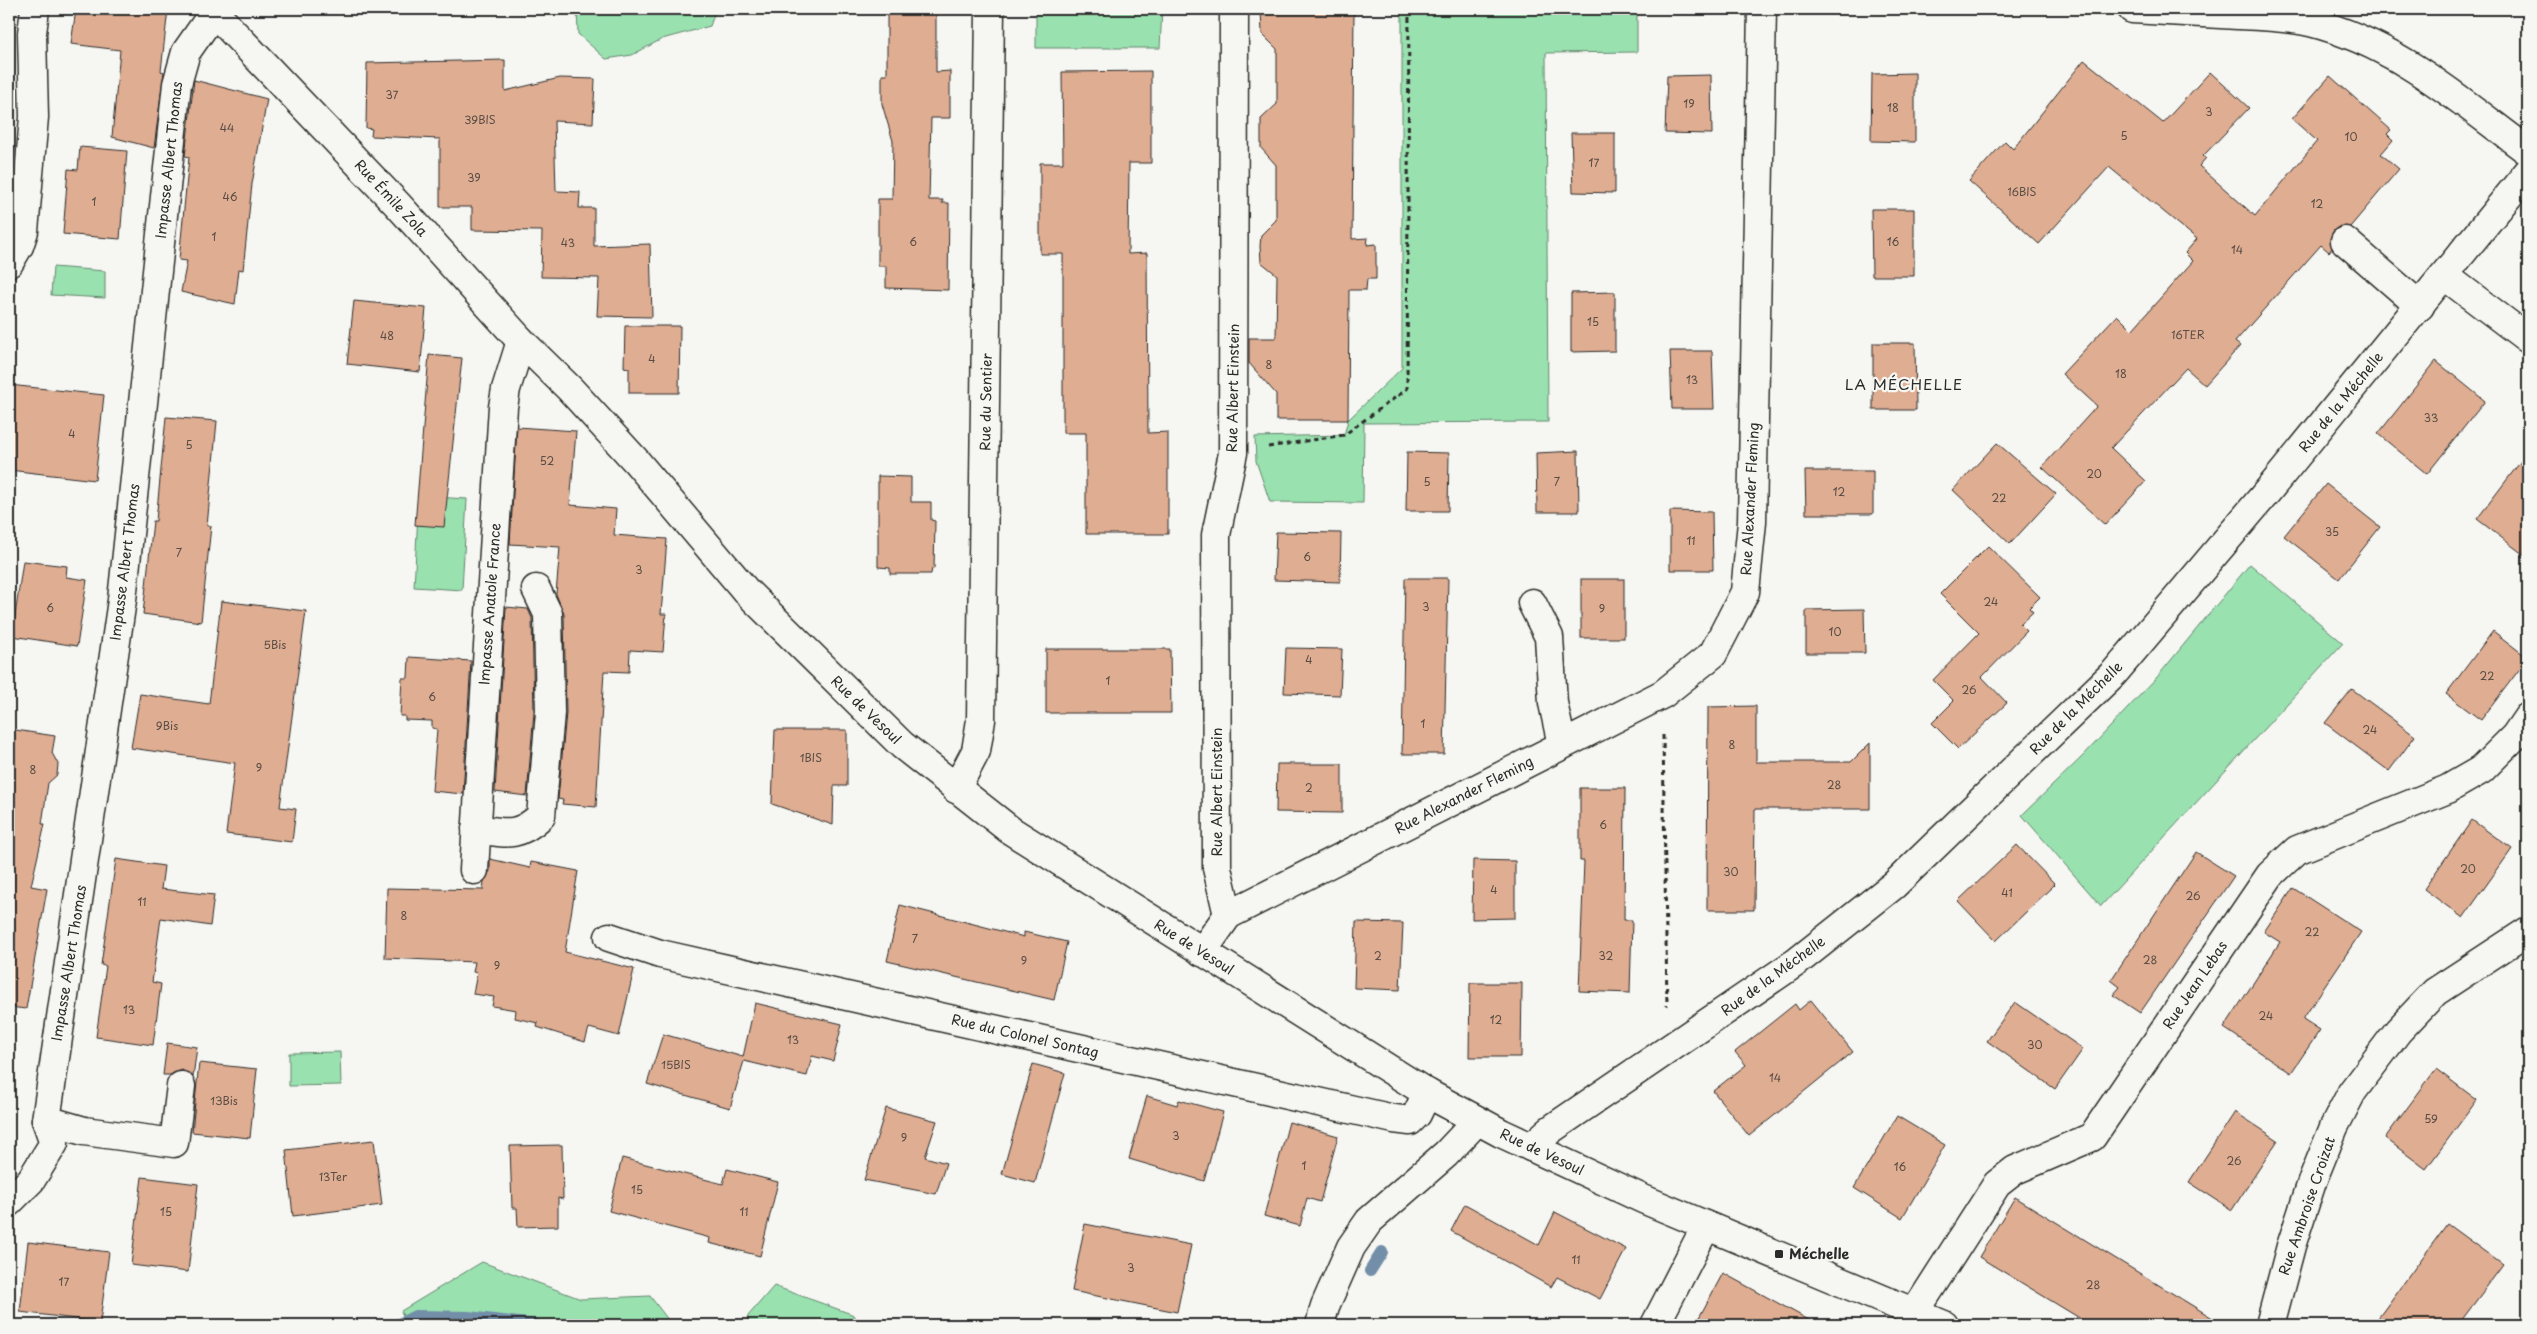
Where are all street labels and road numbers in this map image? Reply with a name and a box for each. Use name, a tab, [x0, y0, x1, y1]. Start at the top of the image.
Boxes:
street label: Impasse Albert Thomas	[150, 80, 187, 239]
street label: Rue Émile Zola	[350, 154, 433, 241]
street label: Rue Albert Einstein	[1221, 323, 1244, 453]
street label: Rue de la Méchelle	[2293, 347, 2388, 456]
street label: Rue du Sentier	[974, 352, 997, 451]
street label: Rue Alexander Fleming	[1735, 422, 1764, 576]
street label: Impasse Albert Thomas	[104, 482, 145, 642]
street label: Impasse Anatole France	[473, 522, 506, 686]
street label: Rue de la Méchelle	[2024, 656, 2127, 759]
street label: Rue de Vesoul	[826, 671, 906, 749]
street label: Rue Albert Einstein	[1206, 728, 1227, 857]
street label: Rue Alexander Fleming	[1391, 750, 1537, 839]
street label: Impasse Albert Thomas	[46, 883, 91, 1042]
street label: Rue de Vesoul	[1150, 914, 1238, 980]
street label: Rue de la Méchelle	[1716, 930, 1829, 1021]
street label: Rue Jean Lebas	[2157, 936, 2232, 1033]
street label: Rue du Colonel Sontag	[949, 1008, 1101, 1063]
street label: Rue de Vesoul	[1497, 1123, 1588, 1180]
street label: Rue Ambroise Croizat	[2273, 1133, 2340, 1278]

